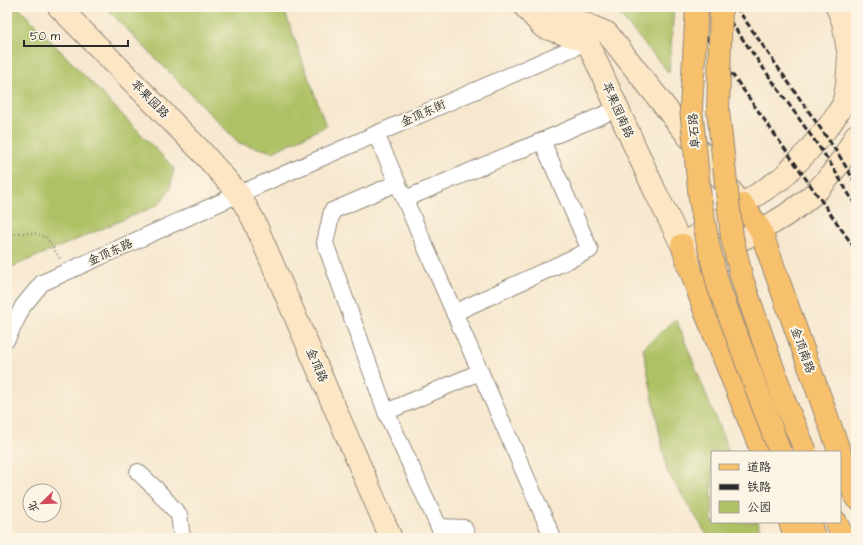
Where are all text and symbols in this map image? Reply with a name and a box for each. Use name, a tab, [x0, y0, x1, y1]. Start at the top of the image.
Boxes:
scale bar	[24, 22, 128, 48]
text: 50 m	[30, 28, 61, 45]
street label: 苹果园路	[127, 76, 173, 122]
street label: 苹果园南路	[598, 79, 638, 141]
street label: 金顶东街	[398, 96, 449, 131]
street label: 阜石路	[684, 112, 705, 150]
street label: 金顶东路	[85, 235, 136, 270]
street label: 金顶南路	[786, 325, 819, 376]
street label: 金顶路	[302, 345, 331, 385]
legend	[711, 451, 841, 523]
text: 道路	[747, 459, 771, 476]
text: 铁路	[747, 479, 771, 496]
north arrow	[22, 483, 62, 523]
text: 北	[24, 499, 42, 515]
text: 公园	[747, 499, 771, 516]

